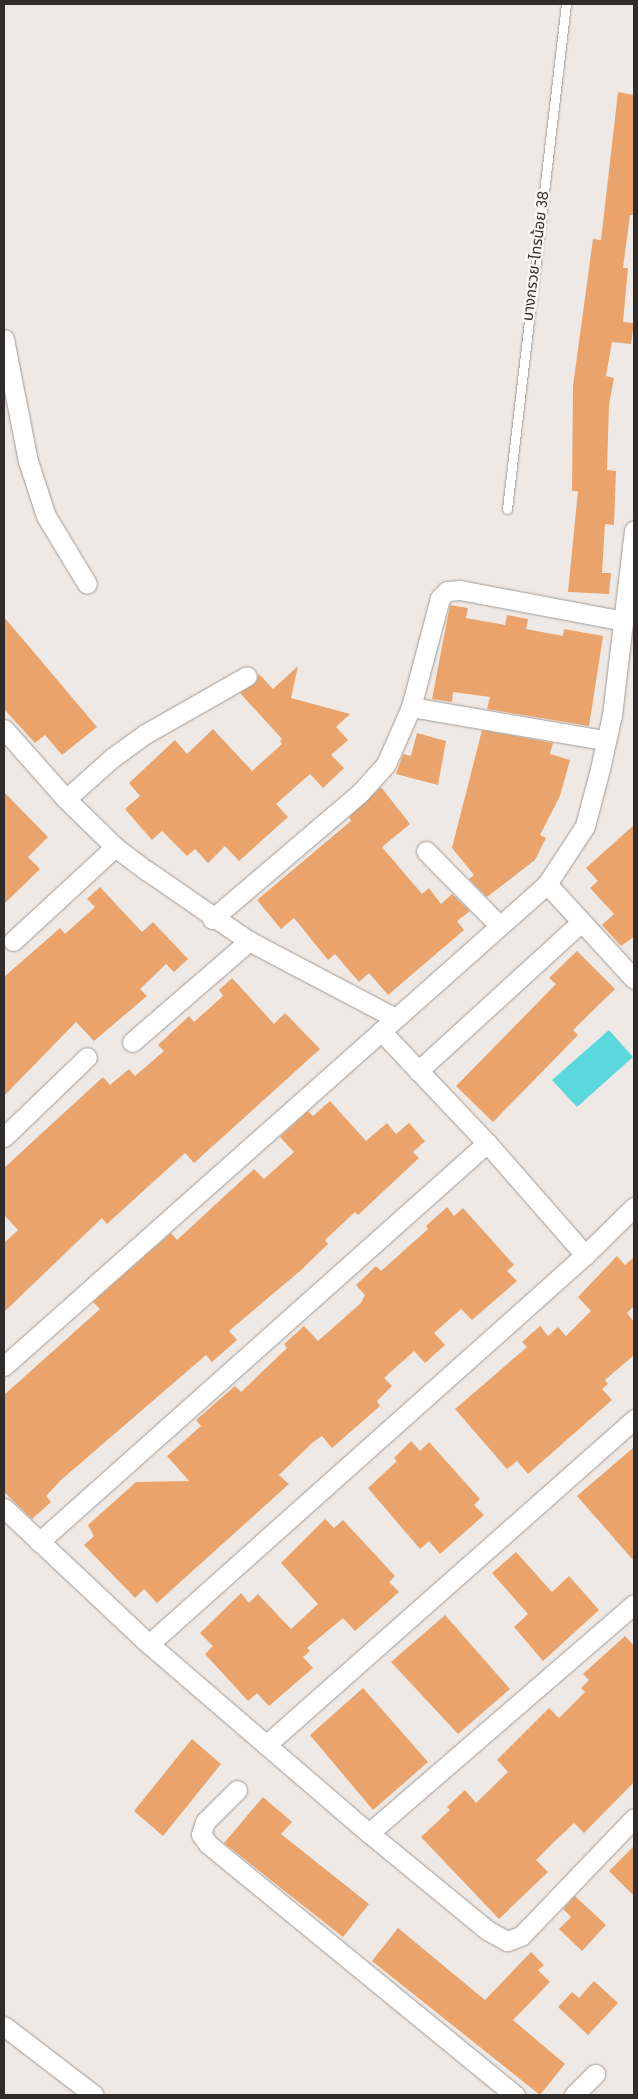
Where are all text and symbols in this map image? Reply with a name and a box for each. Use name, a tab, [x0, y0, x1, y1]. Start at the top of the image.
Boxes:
street label: บางกรวย-ไทรน้อย 38	[519, 190, 553, 322]

